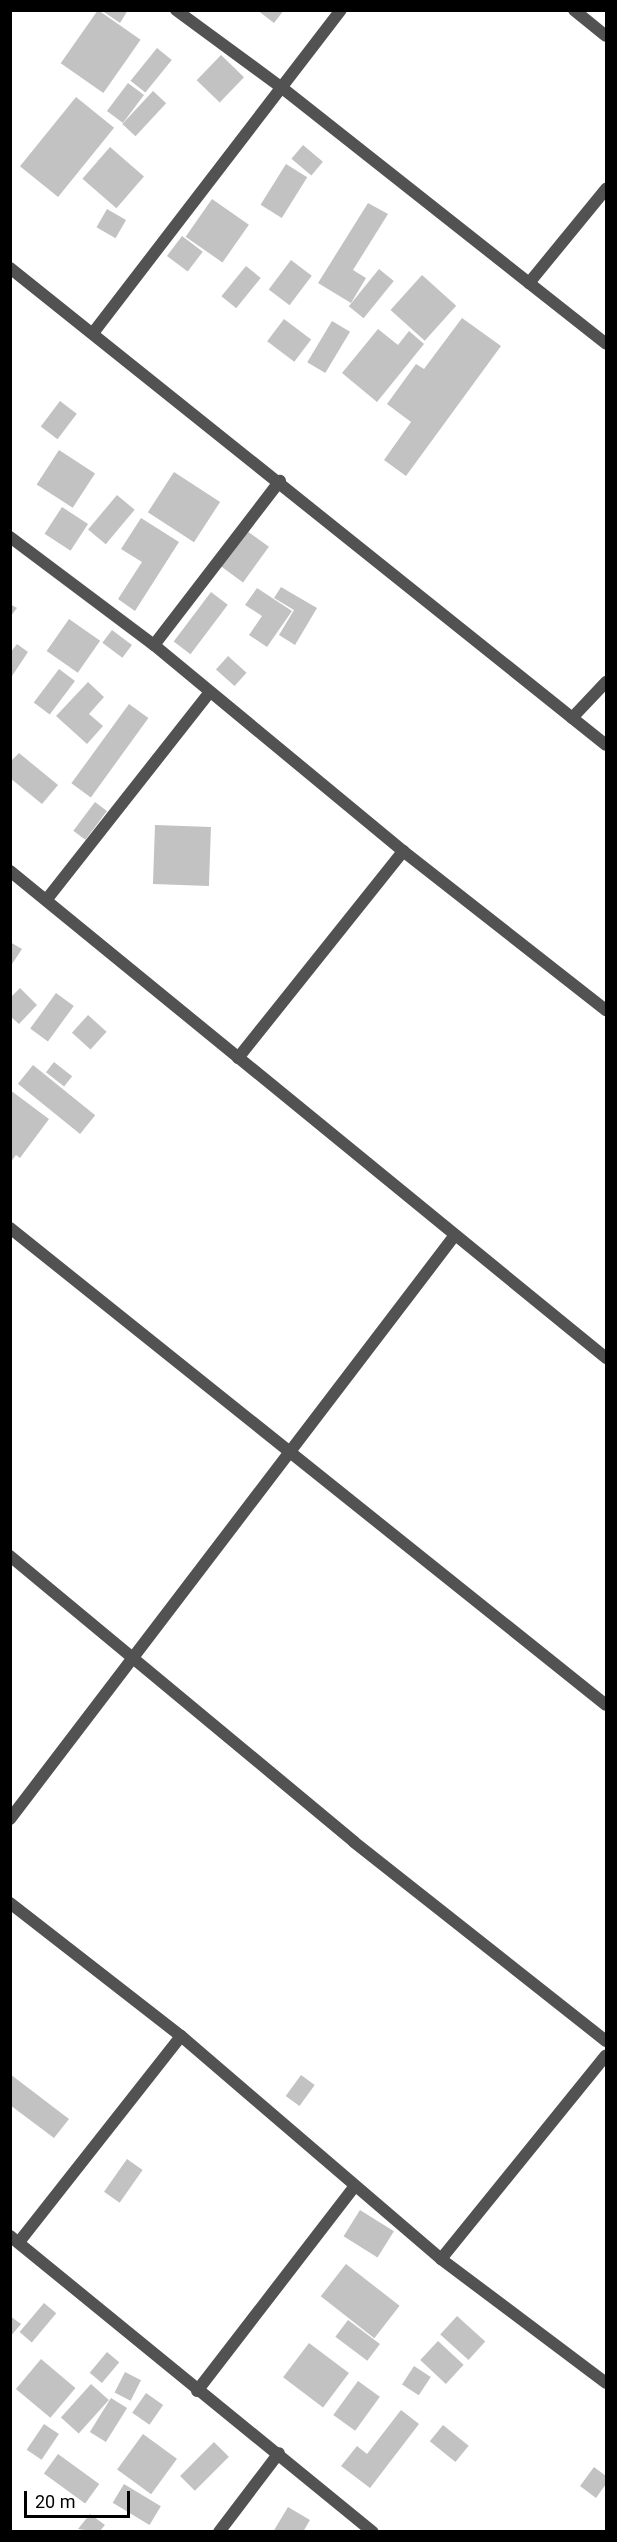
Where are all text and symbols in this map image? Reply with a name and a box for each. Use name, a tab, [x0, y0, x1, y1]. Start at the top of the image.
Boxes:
scale bar	[27, 2479, 134, 2517]
text: 20 m	[35, 2491, 75, 2512]

